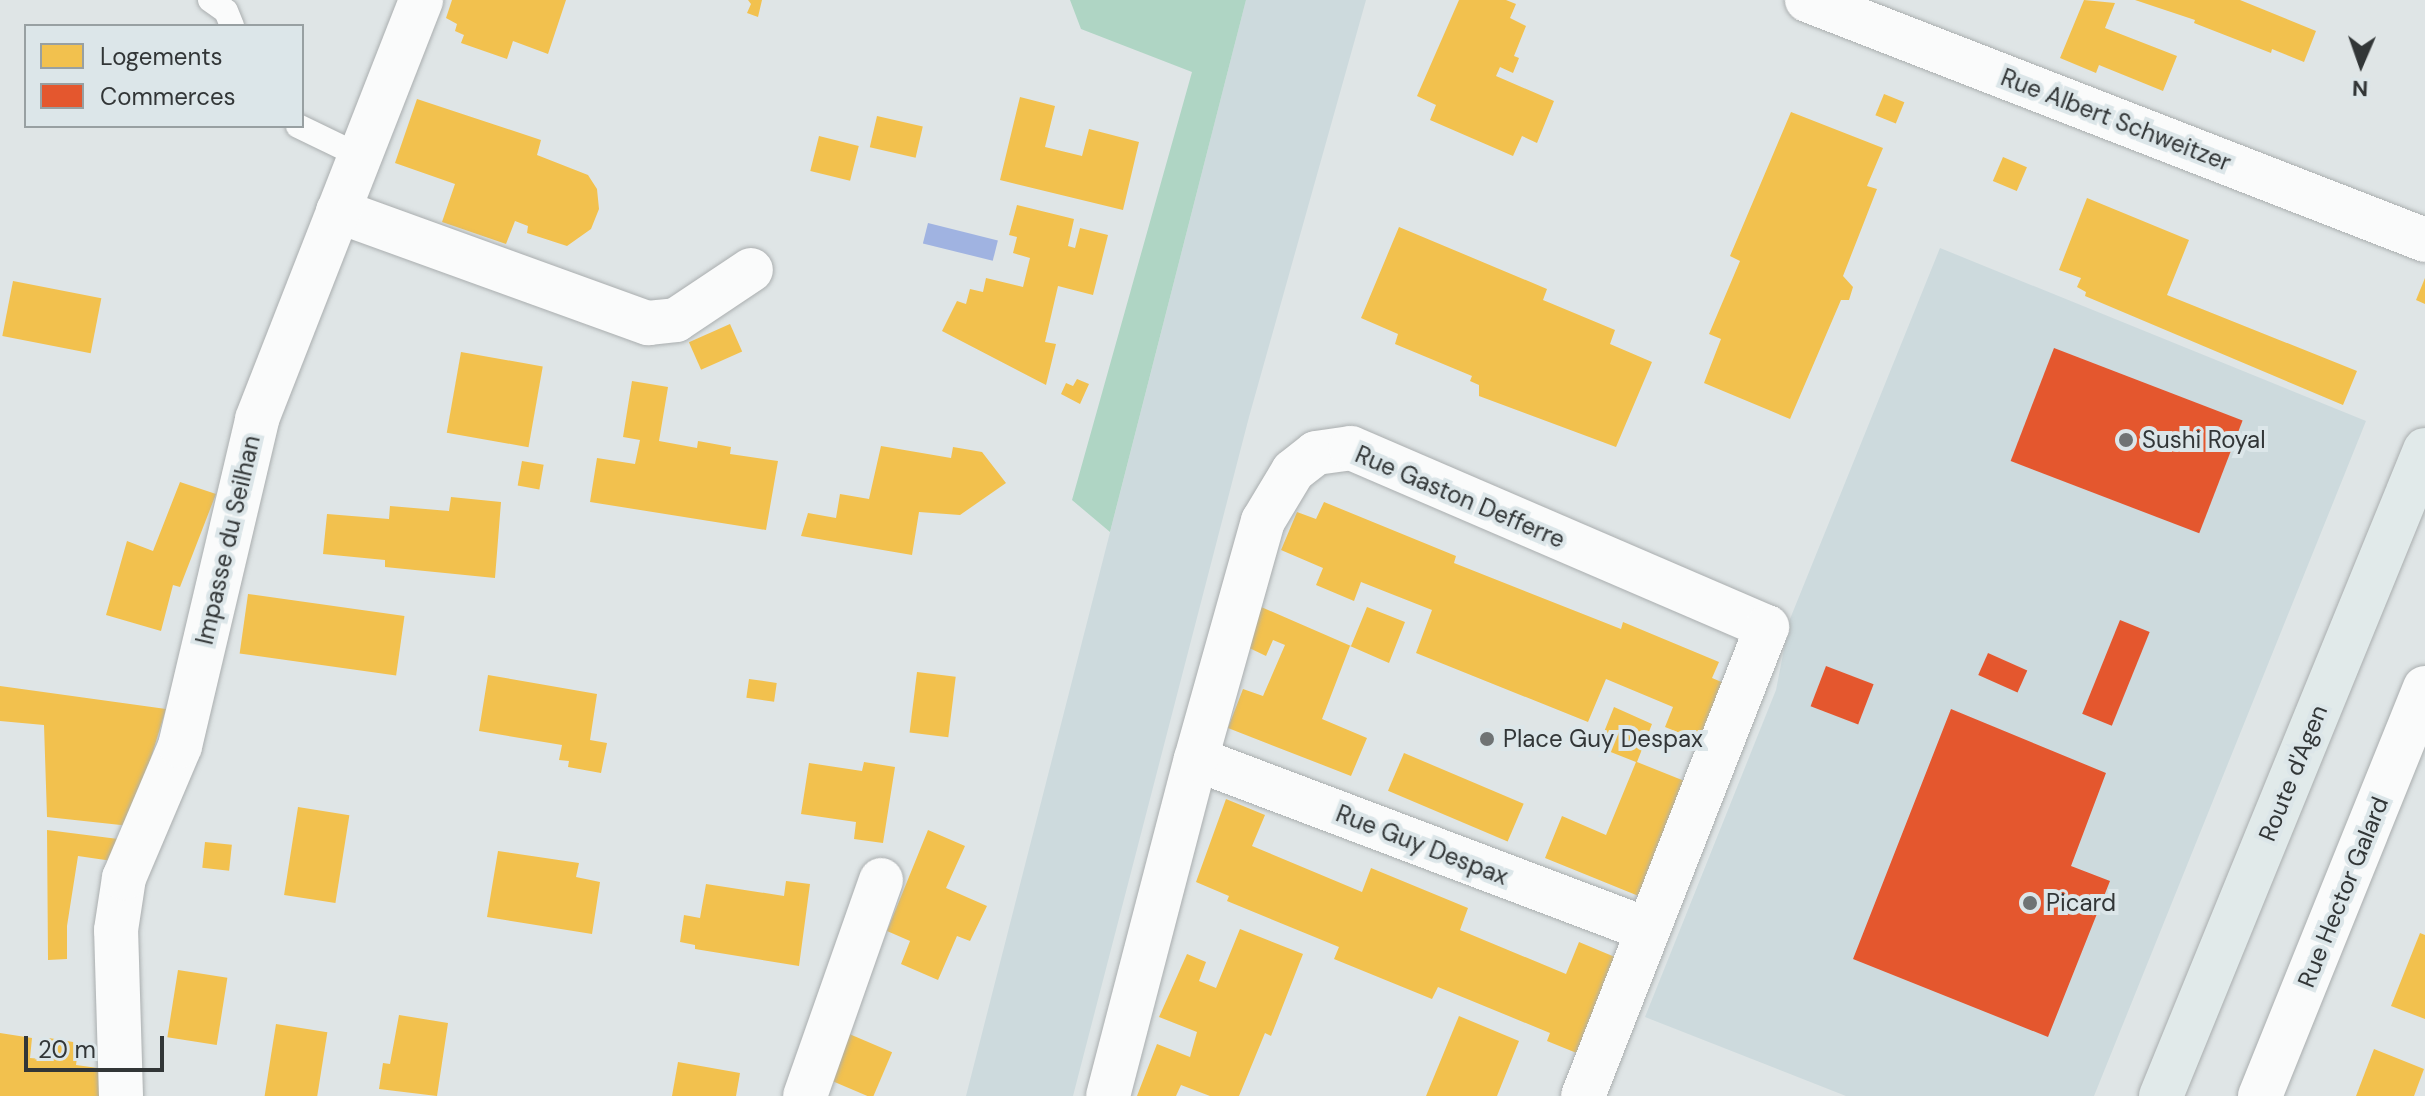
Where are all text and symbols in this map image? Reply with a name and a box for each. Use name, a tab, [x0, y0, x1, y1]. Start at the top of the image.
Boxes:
legend	[24, 24, 304, 128]
north arrow	[2321, 24, 2401, 104]
text: Logements	[100, 41, 223, 72]
street label: Rue Albert Schweitzer	[1997, 63, 2235, 177]
text: N	[2352, 74, 2369, 103]
text: Commerces	[100, 81, 236, 112]
place label: Sushi Royal	[2142, 426, 2265, 454]
marker: Sushi Royal	[2117, 431, 2135, 449]
street label: Impasse du Seilhan	[190, 433, 266, 647]
street label: Rue Gaston Defferre	[1351, 440, 1569, 554]
street label: Route d'Agen	[2253, 701, 2333, 845]
place label: Place Guy Despax	[1503, 725, 1703, 753]
marker: Place Guy Despax	[1478, 730, 1496, 748]
street label: Rue Hector Galard	[2292, 792, 2394, 992]
street label: Rue Guy Despax	[1332, 799, 1512, 891]
place label: Picard	[2046, 889, 2116, 917]
marker: Picard	[2021, 894, 2039, 912]
scale bar	[28, 1020, 168, 1070]
text: 20 m	[38, 1034, 96, 1065]

